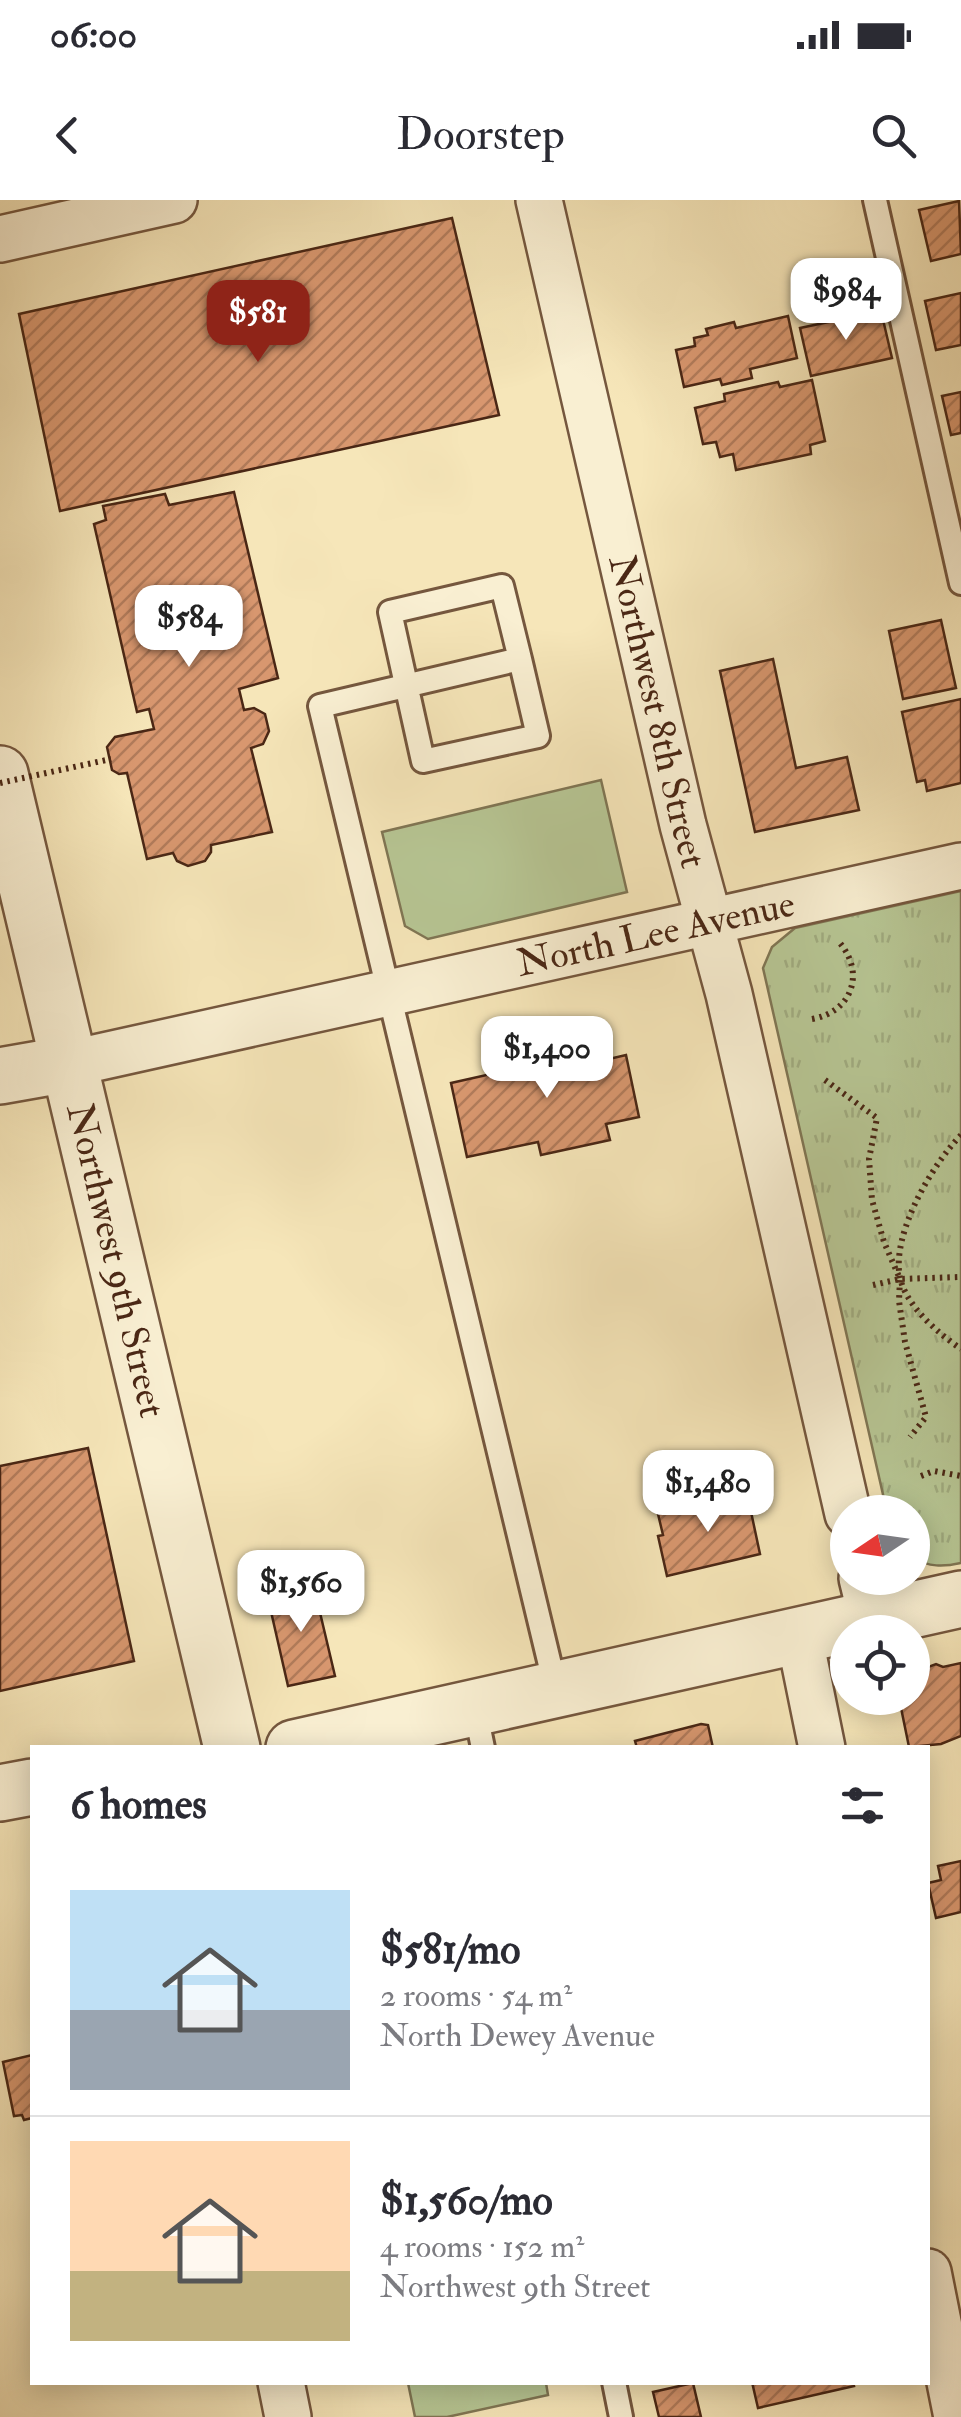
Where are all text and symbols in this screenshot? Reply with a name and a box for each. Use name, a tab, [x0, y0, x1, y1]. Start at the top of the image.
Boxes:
text: 06:00	[50, 11, 137, 59]
text: Doorstep	[396, 107, 565, 163]
icon: back	[40, 108, 95, 163]
icon: search	[866, 108, 921, 163]
pin: $984	[787, 258, 905, 343]
text: $984	[813, 270, 879, 310]
pin: $581	[199, 280, 317, 365]
text: $581	[229, 292, 287, 332]
street label: Northwest 8th Street	[598, 550, 718, 873]
pin: $584	[130, 585, 248, 670]
text: $584	[157, 597, 221, 637]
street label: North Lee Avenue	[512, 880, 799, 988]
pin: $1,400	[466, 1016, 628, 1101]
text: $1,400	[503, 1028, 591, 1068]
street label: Northwest 9th Street	[55, 1099, 176, 1422]
pin: $1,480	[627, 1450, 789, 1535]
text: $1,480	[665, 1462, 751, 1502]
north arrow	[830, 1495, 930, 1595]
map controls	[830, 1495, 930, 1715]
pin: $1,560	[220, 1550, 382, 1635]
text: $1,560	[259, 1562, 343, 1602]
button: locate	[830, 1615, 930, 1715]
icon: filters	[835, 1778, 890, 1833]
text: 6 homes	[70, 1779, 207, 1831]
text: $581/mo	[380, 1924, 521, 1976]
icon: home	[150, 1930, 270, 2050]
text: 2 rooms · 54 m²	[380, 1976, 572, 2016]
text: North Dewey Avenue	[380, 2016, 655, 2056]
text: $1,560/mo	[380, 2175, 553, 2227]
icon: home	[150, 2181, 270, 2301]
text: 4 rooms · 152 m²	[380, 2227, 584, 2267]
text: Northwest 9th Street	[380, 2267, 650, 2307]

